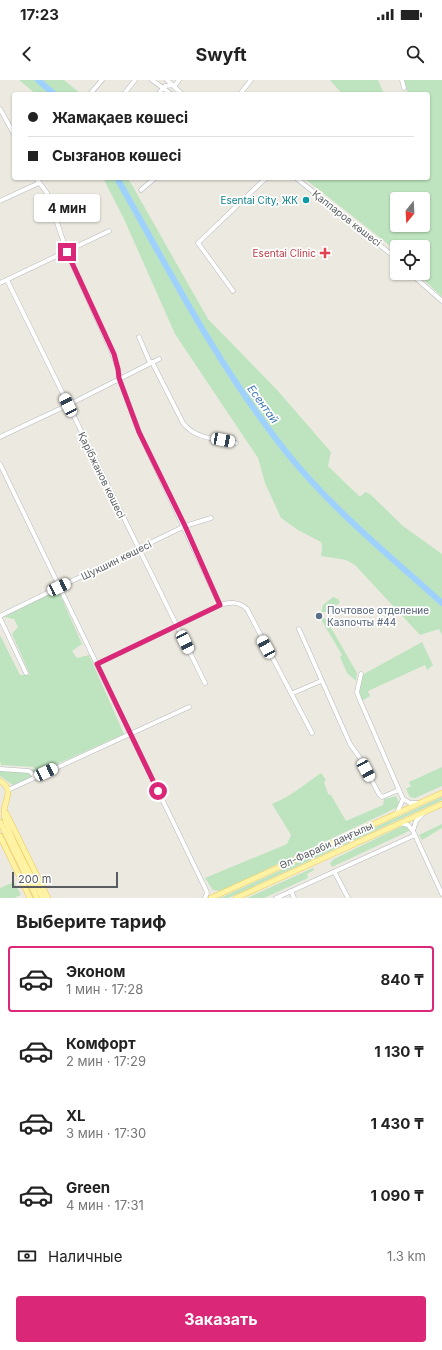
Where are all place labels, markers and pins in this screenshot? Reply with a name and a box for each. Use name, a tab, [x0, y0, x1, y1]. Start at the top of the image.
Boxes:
place label: Esentai City, ЖК	[220, 194, 298, 206]
marker: Esentai City, ЖК	[301, 195, 311, 205]
place label: Esentai Clinic	[253, 247, 316, 259]
marker: Esentai Clinic	[319, 247, 331, 259]
place label: Почтовое отделение Казпочты #44	[327, 604, 429, 628]
marker: Почтовое отделение Казпочты #44	[314, 611, 324, 621]

